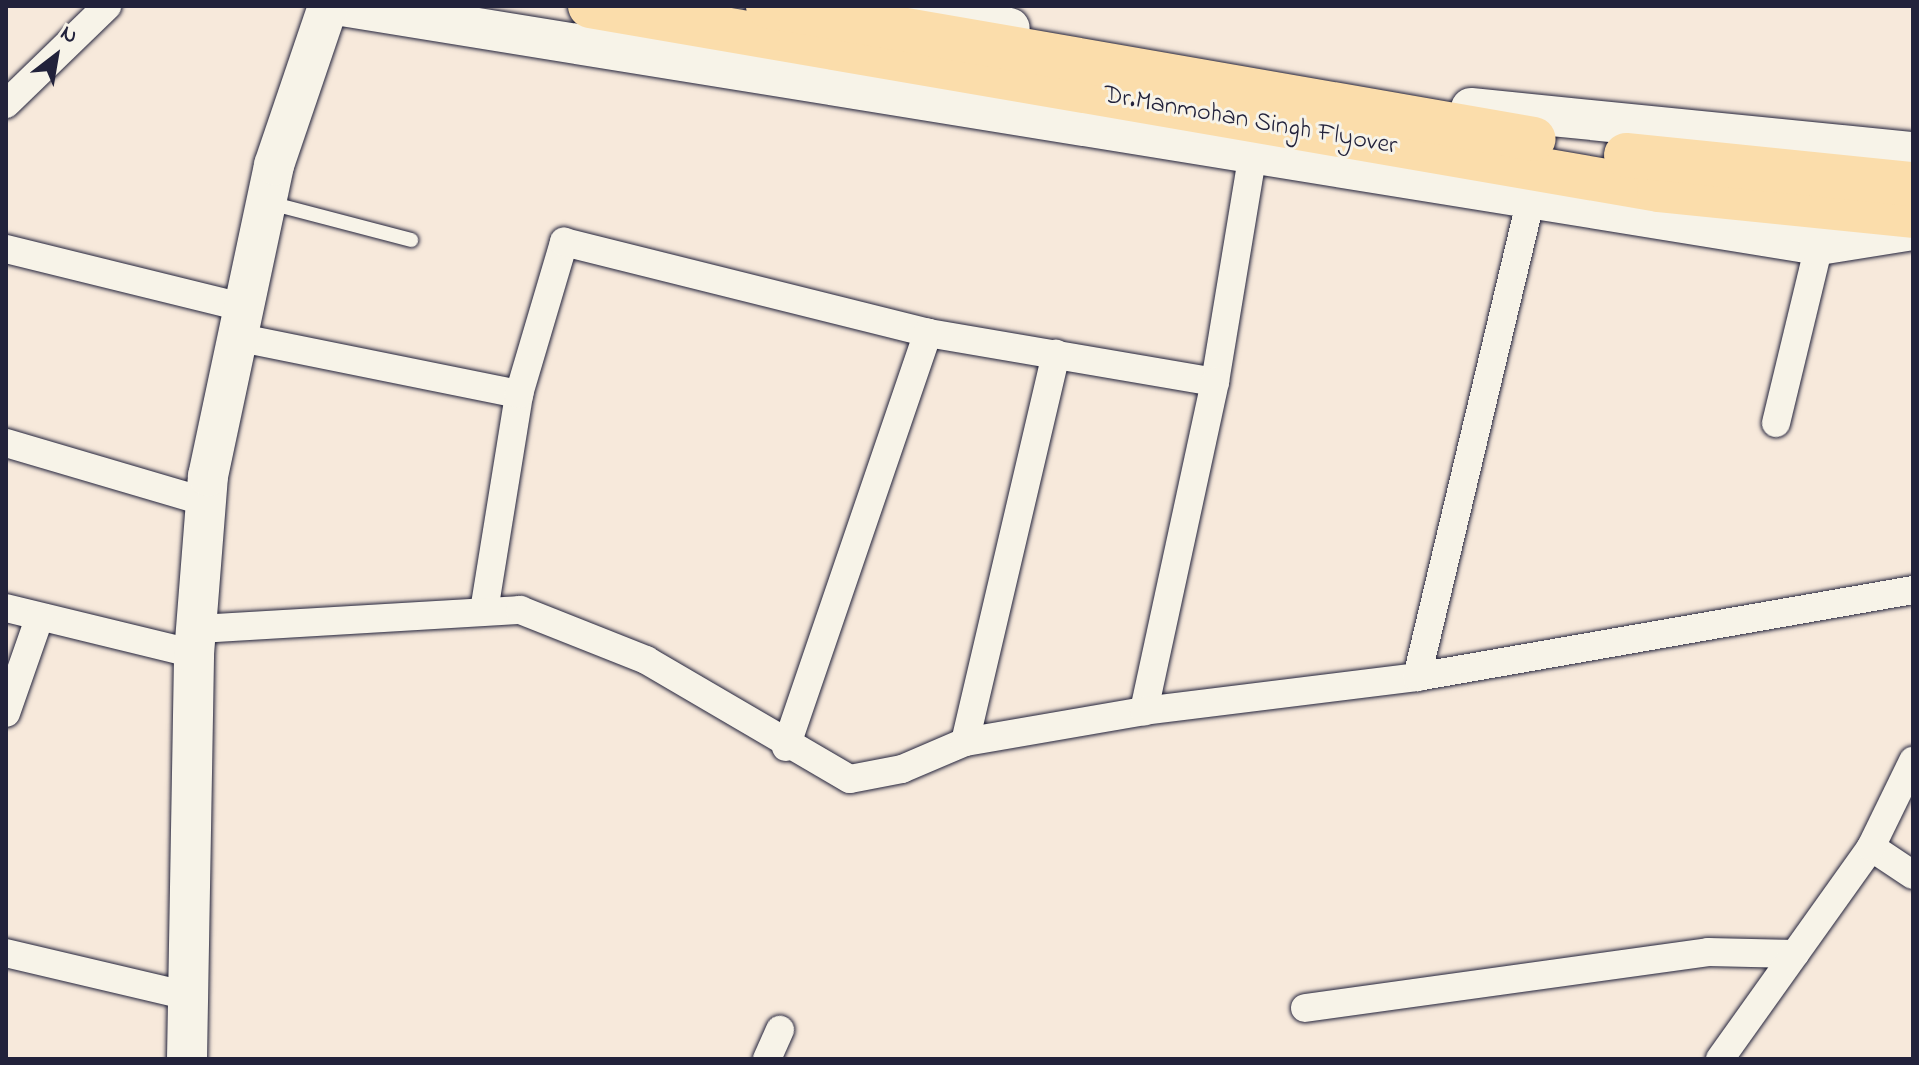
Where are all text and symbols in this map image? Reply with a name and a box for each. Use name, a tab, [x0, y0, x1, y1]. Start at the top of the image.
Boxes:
north arrow	[16, 16, 96, 96]
text: N	[54, 18, 83, 53]
street label: Dr.Manmohan Singh Flyover	[1101, 81, 1399, 163]

